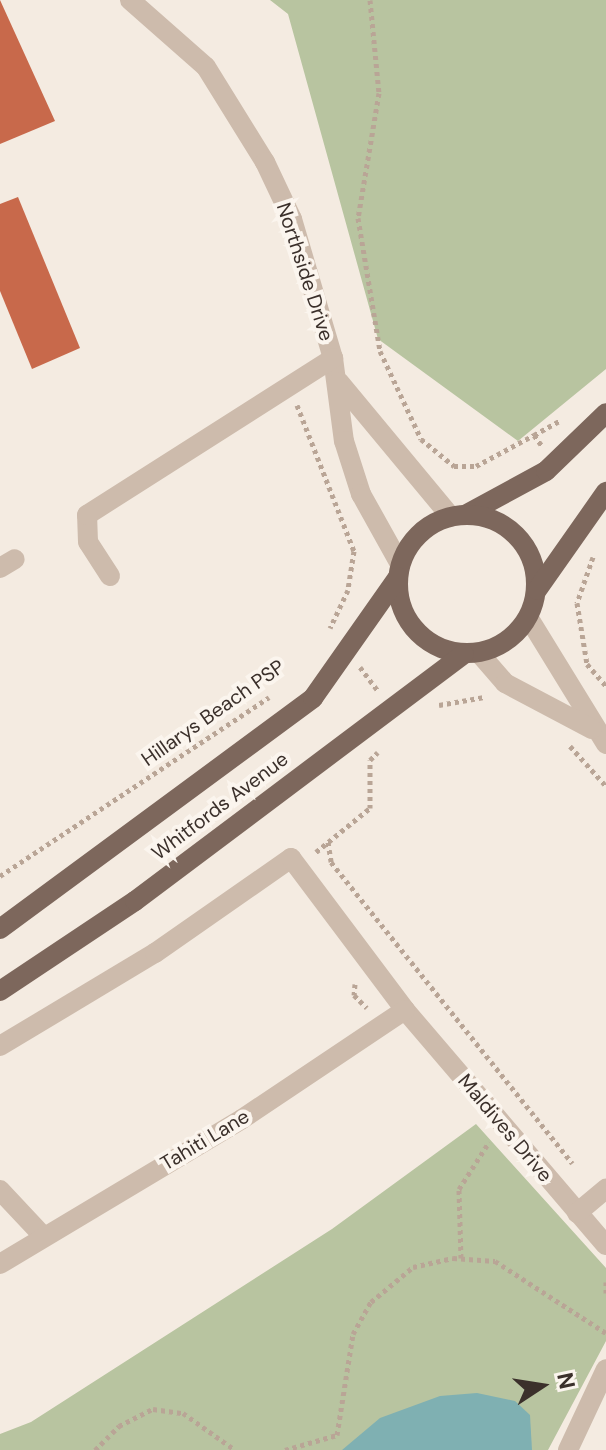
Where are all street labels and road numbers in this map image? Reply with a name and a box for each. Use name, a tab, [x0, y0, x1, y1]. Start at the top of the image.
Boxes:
street label: Northside Drive	[271, 200, 339, 344]
street label: Hillarys Beach PSP	[137, 655, 289, 771]
street label: Whitfords Avenue	[147, 747, 293, 865]
street label: Maldives Drive	[453, 1069, 557, 1187]
street label: Tahiti Lane	[156, 1104, 254, 1176]

